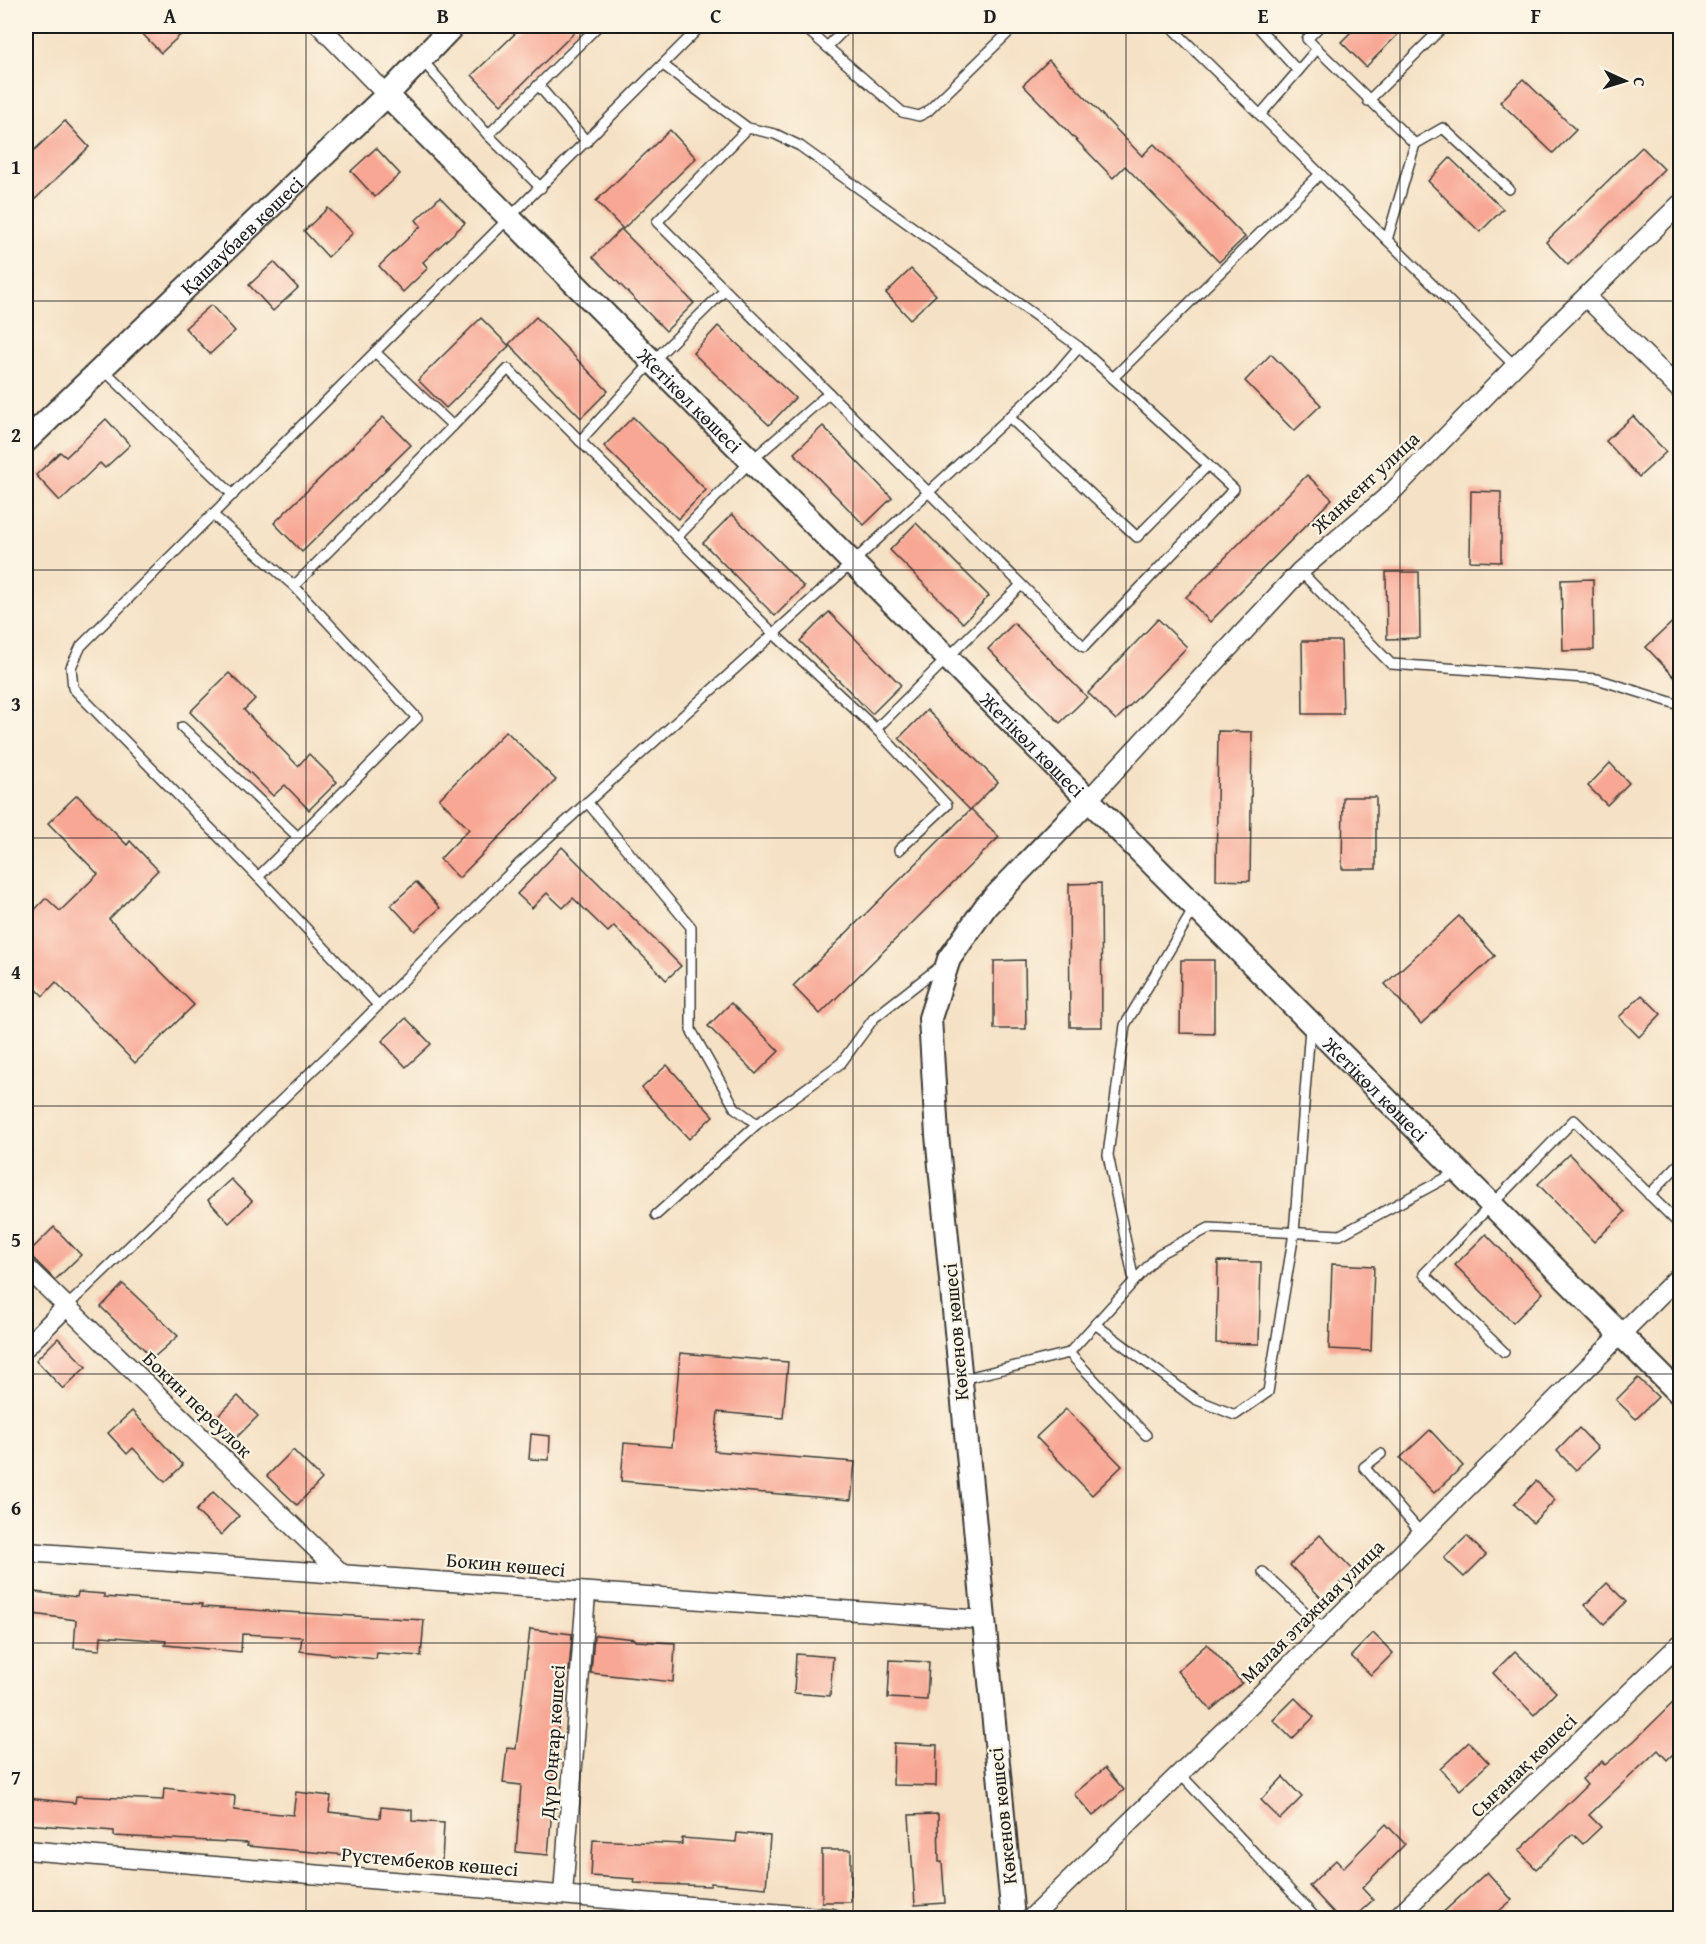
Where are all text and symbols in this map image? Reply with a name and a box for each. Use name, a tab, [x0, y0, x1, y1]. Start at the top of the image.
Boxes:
text: A	[164, 1, 177, 30]
text: B	[437, 1, 449, 30]
text: C	[710, 1, 722, 30]
text: D	[983, 1, 997, 30]
text: E	[1258, 1, 1269, 30]
text: F	[1531, 1, 1541, 30]
north arrow	[1595, 51, 1655, 111]
text: С	[1628, 77, 1652, 87]
text: 1	[11, 152, 21, 181]
street label: Қашаубаев көшесі	[173, 169, 309, 301]
street label: Жетікөл көшесі	[631, 340, 750, 459]
text: 2	[11, 420, 21, 449]
street label: Жанкент улица	[1304, 424, 1426, 540]
street label: Жетікөл көшесі	[973, 684, 1093, 804]
text: 3	[11, 689, 21, 718]
text: 4	[11, 957, 21, 986]
street label: Жетікөл көшесі	[1316, 1029, 1435, 1148]
text: 5	[11, 1225, 21, 1254]
street label: Көкенов көшесі	[935, 1262, 975, 1402]
street label: Бокин переулок	[137, 1344, 260, 1464]
text: 6	[11, 1493, 21, 1522]
street label: Малая этажная улица	[1233, 1532, 1391, 1690]
street label: Бокин көшесі	[445, 1544, 567, 1584]
street label: Дүр Оңғар көшесі	[532, 1663, 572, 1822]
street label: Сығанақ көшесі	[1463, 1706, 1583, 1824]
street label: Көкенов көшесі	[980, 1745, 1024, 1886]
text: 7	[11, 1762, 21, 1791]
street label: Рүстембеков көшесі	[340, 1839, 520, 1883]

